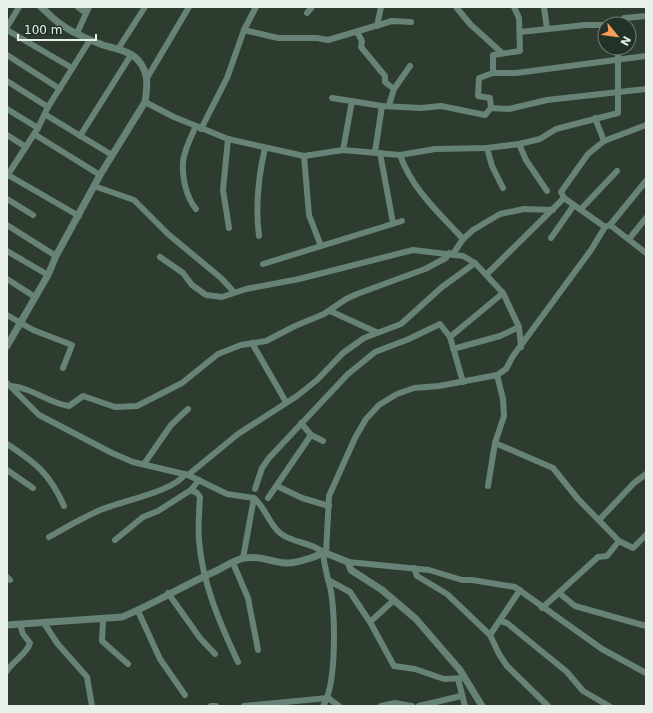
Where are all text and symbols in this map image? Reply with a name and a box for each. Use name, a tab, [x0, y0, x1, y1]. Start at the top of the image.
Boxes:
scale bar	[18, 16, 96, 42]
north arrow	[597, 16, 637, 56]
text: 100 m	[24, 23, 62, 37]
text: N	[617, 33, 633, 48]

